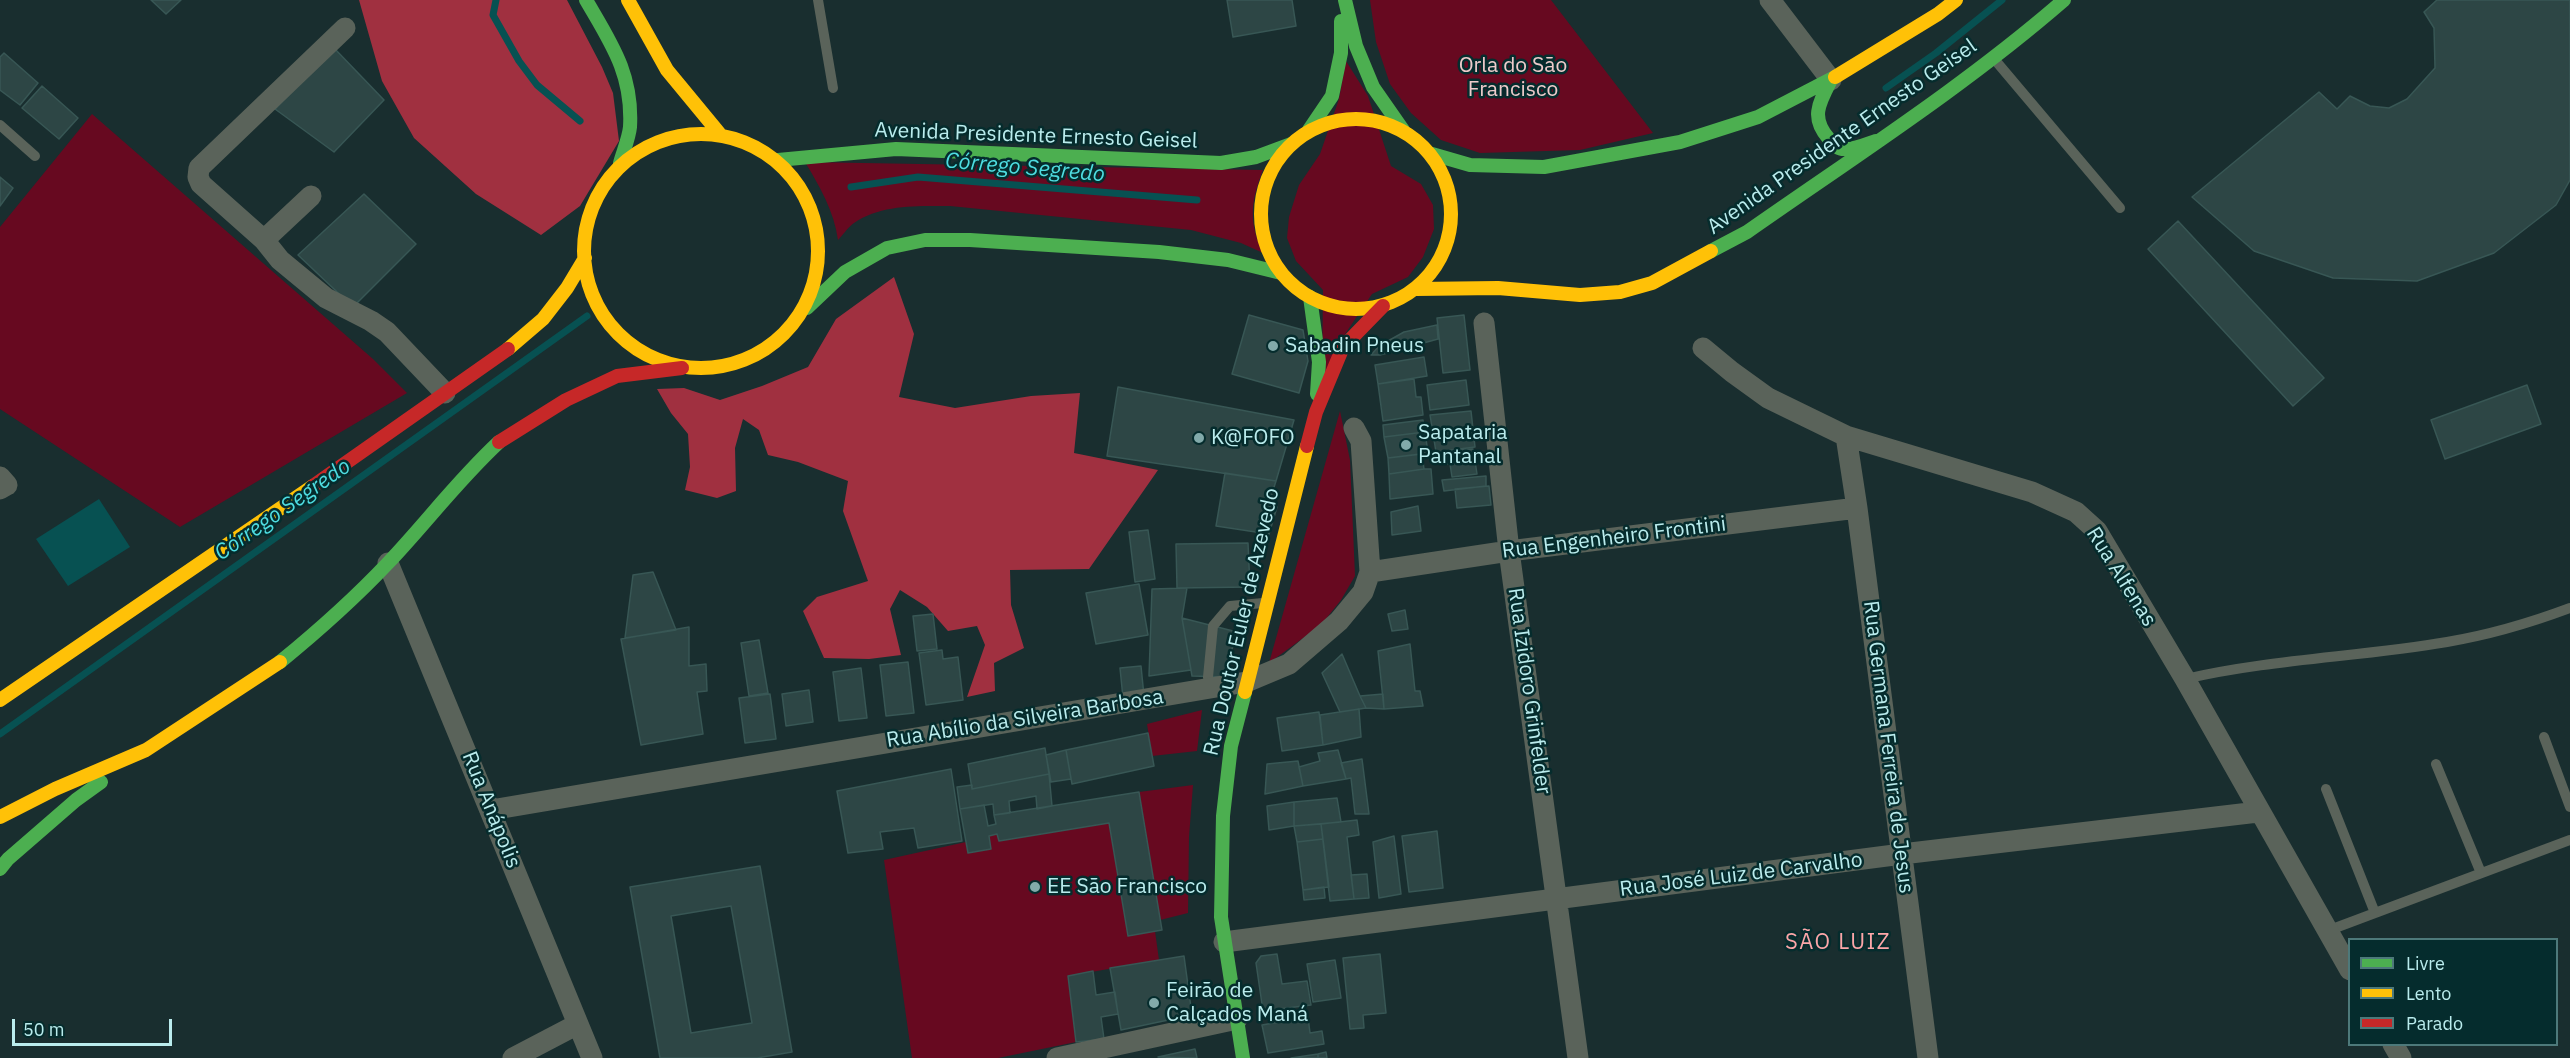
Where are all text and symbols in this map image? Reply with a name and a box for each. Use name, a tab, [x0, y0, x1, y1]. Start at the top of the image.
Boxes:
street label: Avenida Presidente Ernesto Geisel	[1702, 34, 1982, 240]
park label: Orla do São Francisco	[1459, 53, 1567, 103]
street label: Avenida Presidente Ernesto Geisel	[874, 118, 1198, 154]
water label: Córrego Segredo	[944, 148, 1106, 188]
place label: Sabadin Pneus	[1285, 333, 1424, 359]
marker: Sabadin Pneus	[1266, 339, 1280, 353]
place label: Sapataria Pantanal	[1418, 420, 1508, 470]
place label: K@FOFO	[1211, 425, 1295, 451]
marker: K@FOFO	[1192, 431, 1206, 445]
marker: Sapataria Pantanal	[1399, 438, 1413, 452]
water label: Córrego Segredo	[210, 453, 356, 567]
street label: Rua Doutor Euler de Azevedo	[1199, 486, 1285, 758]
street label: Rua Engenheiro Frontini	[1501, 512, 1727, 564]
street label: Rua Alfenas	[2081, 523, 2161, 631]
street label: Rua Izidoro Grinfelder	[1502, 586, 1556, 796]
street label: Rua Germana Ferreira de Jesus	[1858, 599, 1918, 895]
street label: Rua Abílio da Silveira Barbosa	[885, 685, 1165, 753]
street label: Rua Anápolis	[456, 748, 526, 872]
street label: Rua José Luiz de Carvalho	[1618, 848, 1864, 902]
place label: EE São Francisco	[1047, 874, 1207, 900]
marker: EE São Francisco	[1028, 880, 1042, 894]
district label: SÃO LUIZ	[1785, 930, 1891, 956]
legend	[2348, 938, 2558, 1046]
text: Livre	[2406, 952, 2445, 975]
place label: Feirão de Calçados Maná	[1166, 978, 1308, 1028]
text: Lento	[2406, 982, 2451, 1005]
marker: Feirão de Calçados Maná	[1147, 996, 1161, 1010]
scale bar	[15, 1007, 176, 1045]
text: Parado	[2406, 1012, 2463, 1035]
text: 50 m	[23, 1018, 65, 1041]

